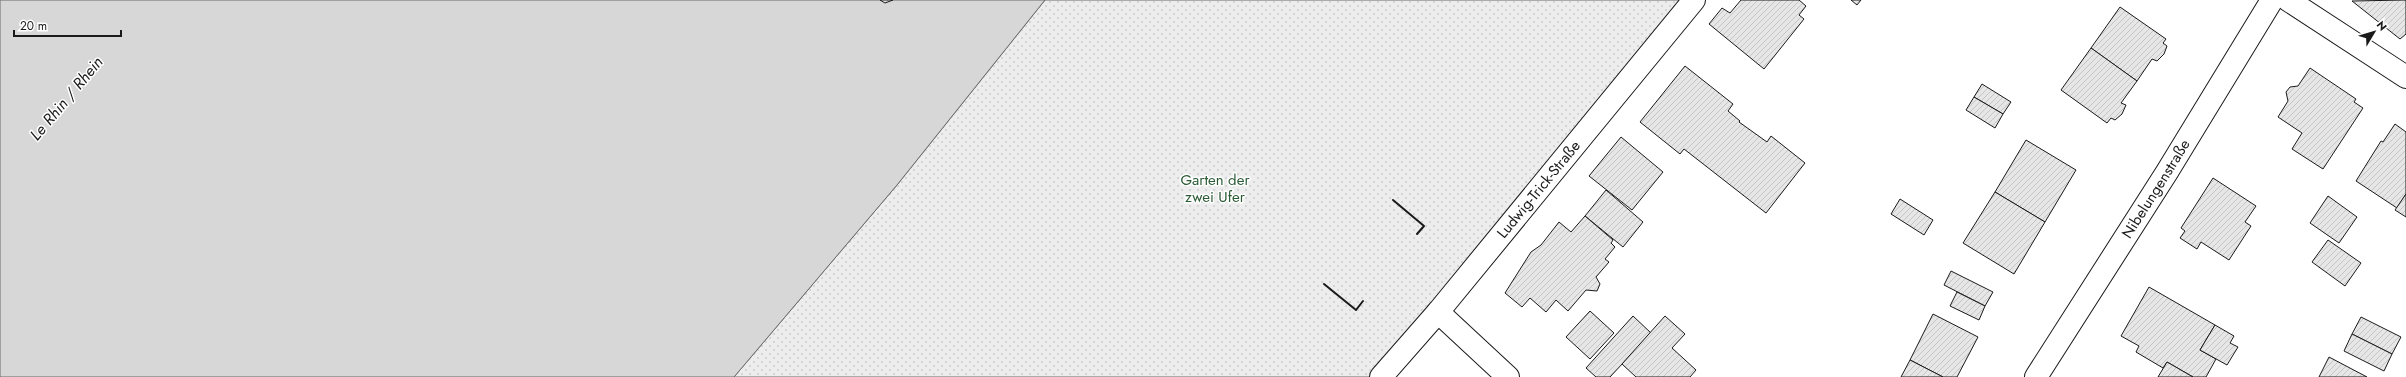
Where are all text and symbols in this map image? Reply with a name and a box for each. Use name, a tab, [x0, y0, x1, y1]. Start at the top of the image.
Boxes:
scale bar	[14, 12, 121, 38]
north arrow	[2354, 12, 2394, 52]
text: 20 m	[20, 17, 47, 35]
text: N	[2373, 17, 2391, 34]
water label: Le Rhin / Rhein	[24, 51, 108, 145]
street label: Ludwig-Trick-Straße	[1492, 135, 1586, 243]
street label: Nibelungenstraße	[2116, 135, 2196, 243]
park label: Garten der zwei Ufer	[1180, 169, 1250, 208]

